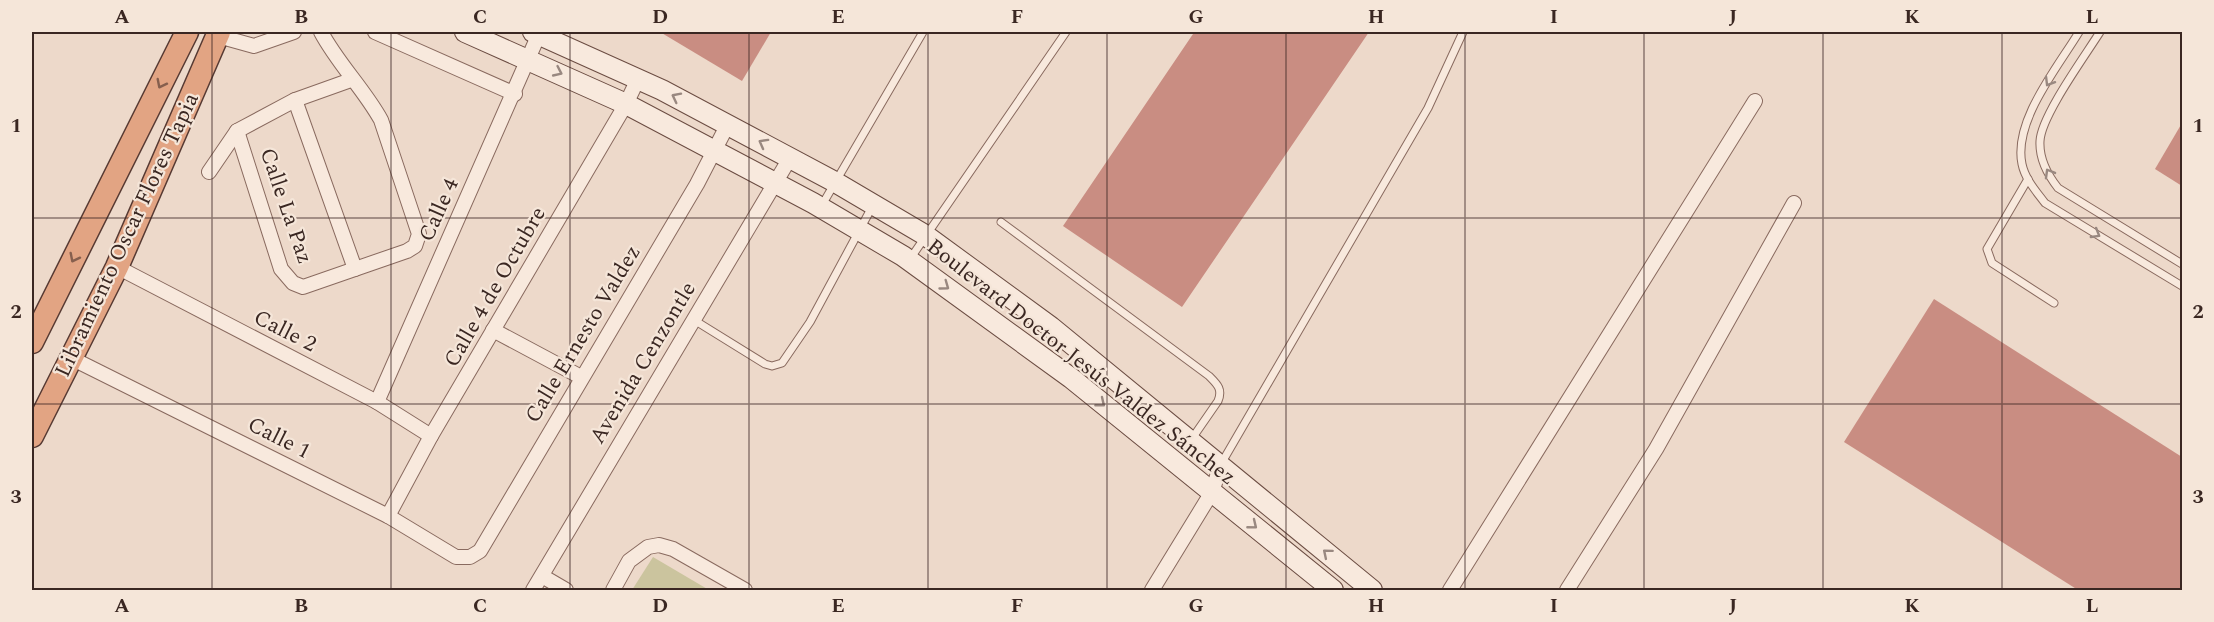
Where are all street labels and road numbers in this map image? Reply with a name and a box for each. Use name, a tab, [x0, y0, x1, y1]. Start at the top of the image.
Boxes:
street label: Libramiento Oscar Flores Tapia	[46, 87, 208, 383]
street label: Calle La Paz	[251, 144, 321, 268]
street label: Calle 4	[410, 173, 468, 247]
street label: Calle 4 de Octubre	[436, 200, 554, 374]
street label: Boulevard Doctor Jesús Valdez Sánchez	[919, 231, 1243, 493]
street label: Calle Ernesto Valdez	[517, 239, 649, 429]
street label: Avenida Cenzontle	[581, 276, 705, 450]
street label: Calle 2	[248, 301, 322, 361]
street label: Calle 1	[242, 408, 316, 468]

